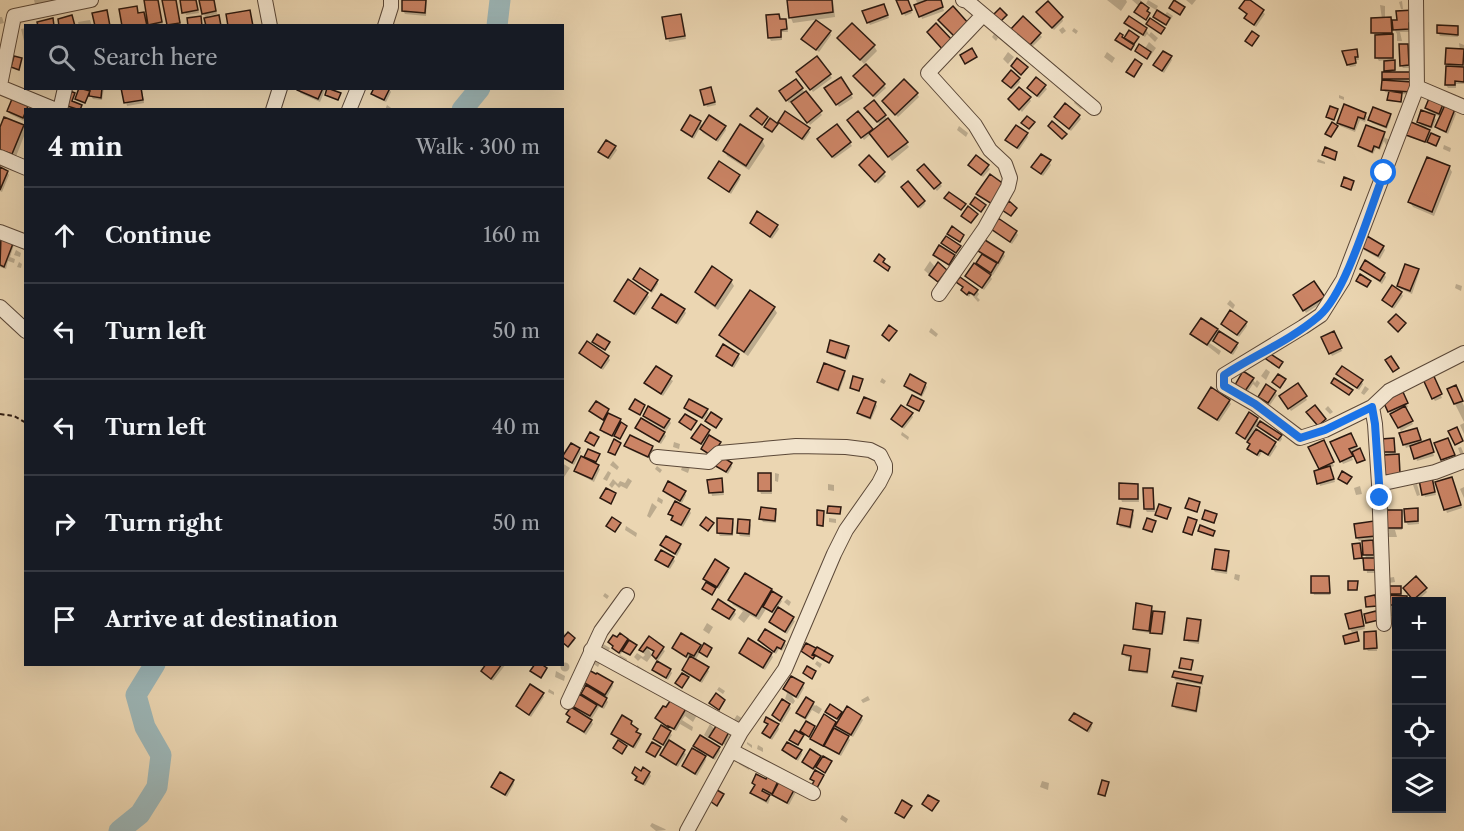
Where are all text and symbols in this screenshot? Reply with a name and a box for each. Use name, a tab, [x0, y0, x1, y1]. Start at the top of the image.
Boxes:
search box	[24, 24, 564, 90]
icon: search	[45, 41, 78, 74]
text: Search here	[93, 44, 218, 71]
text: 4 min	[48, 131, 123, 163]
text: Walk · 300 m	[416, 135, 540, 159]
route start	[1370, 159, 1396, 185]
icon: ahead	[48, 219, 81, 252]
text: Continue	[105, 222, 211, 249]
text: 160 m	[483, 223, 540, 247]
icon: left	[48, 315, 81, 348]
text: Turn left	[105, 318, 206, 345]
text: 50 m	[493, 319, 540, 343]
icon: left	[48, 411, 81, 444]
text: Turn left	[105, 414, 206, 441]
text: 40 m	[492, 415, 540, 439]
route end	[1366, 484, 1392, 510]
icon: right	[48, 507, 81, 540]
text: Turn right	[105, 510, 223, 537]
text: 50 m	[493, 511, 540, 535]
map controls	[1392, 597, 1446, 813]
button: +	[1392, 597, 1446, 651]
icon: arrive	[48, 603, 81, 636]
text: Arrive at destination	[105, 606, 338, 633]
button: −	[1392, 651, 1446, 705]
button: locate	[1392, 705, 1446, 759]
button: layers	[1392, 759, 1446, 813]

